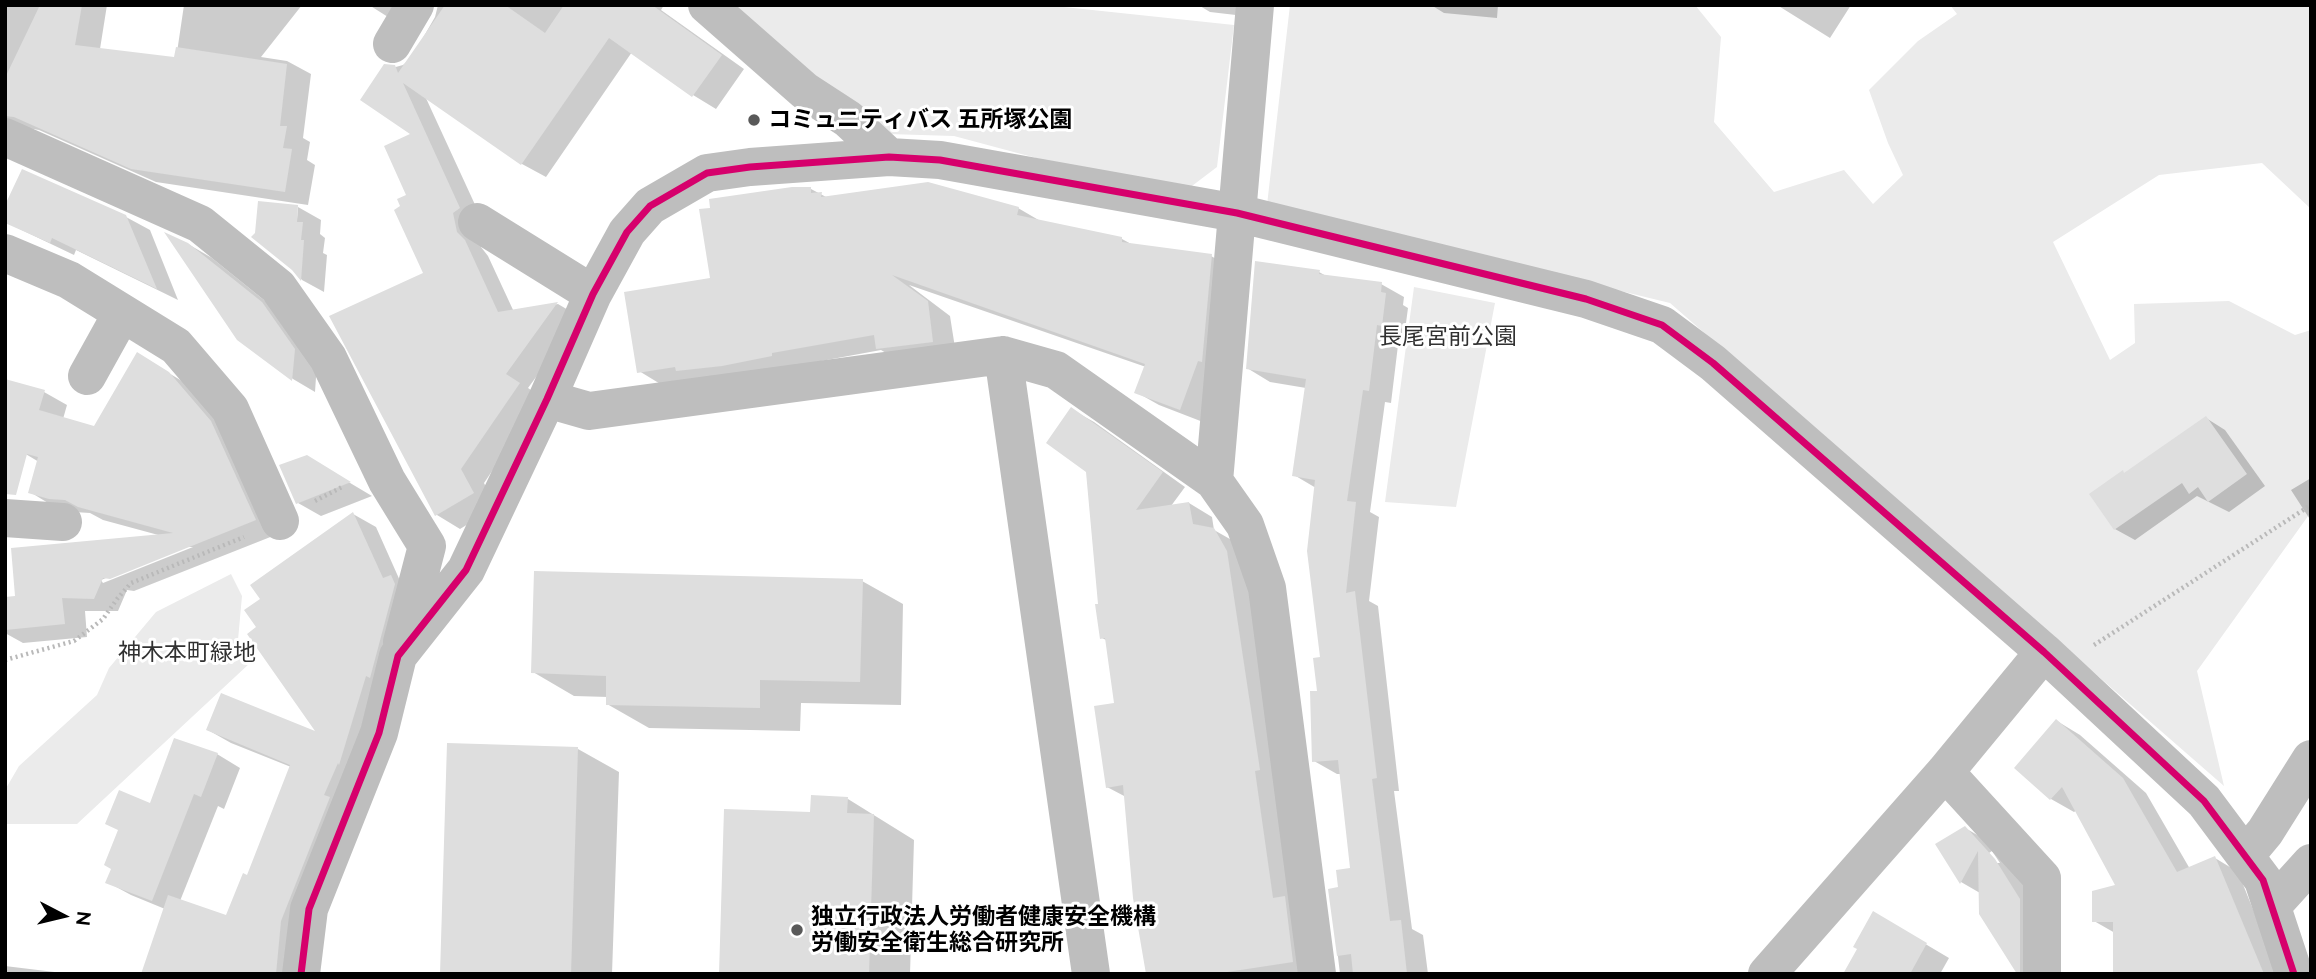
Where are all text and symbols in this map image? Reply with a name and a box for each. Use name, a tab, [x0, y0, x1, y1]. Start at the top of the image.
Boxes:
place label: コミュニティバス 五所塚公園	[768, 106, 1073, 134]
marker: コミュニティバス 五所塚公園	[746, 112, 762, 128]
park label: 長尾宮前公園	[1379, 323, 1517, 351]
park label: 神木本町緑地	[118, 639, 256, 667]
north arrow	[28, 881, 98, 951]
place label: 独立行政法人労働者健康安全機構 労働安全衛生総合研究所	[811, 903, 1156, 957]
text: N	[72, 910, 96, 927]
marker: 独立行政法人労働者健康安全機構 労働安全衛生総合研究所	[789, 922, 805, 938]

